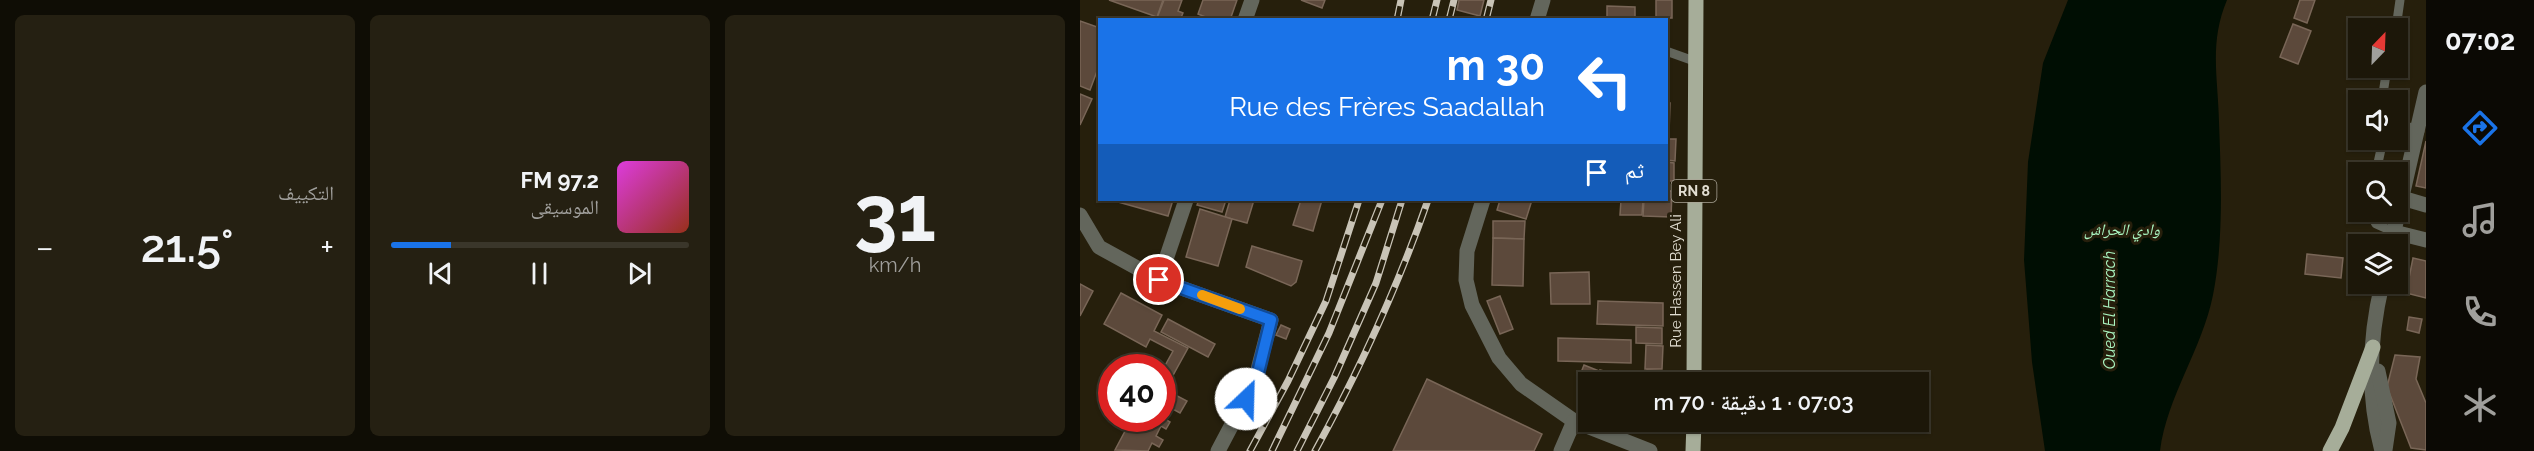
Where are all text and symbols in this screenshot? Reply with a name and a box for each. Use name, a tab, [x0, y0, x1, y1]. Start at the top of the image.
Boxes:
north arrow	[2348, 18, 2408, 78]
map controls	[2348, 18, 2408, 294]
text: 07:02	[2445, 25, 2515, 56]
text: 30 m	[1447, 41, 1545, 90]
icon: left	[1566, 42, 1644, 120]
button: sound	[2348, 90, 2408, 150]
text: Rue des Frères Saadallah	[1229, 91, 1545, 122]
icon: directions	[2459, 107, 2501, 149]
icon: arrive	[1580, 156, 1613, 189]
text: ثم	[1625, 157, 1644, 183]
button: search	[2348, 162, 2408, 222]
text: 97.2 FM	[521, 167, 599, 193]
text: 31	[854, 168, 936, 259]
road number: RN 8	[1672, 180, 1716, 202]
text: التكييف	[278, 181, 334, 205]
text: الموسيقى	[531, 195, 599, 219]
icon: music	[2459, 199, 2501, 241]
street label: Rue Hassen Bey Ali	[1667, 214, 1685, 348]
text: 21.5°	[141, 220, 233, 273]
water label: وادي الحراش	[2084, 220, 2161, 242]
text: −	[36, 228, 54, 267]
text: +	[320, 228, 334, 267]
button: layers	[2348, 234, 2408, 294]
water label: Oued El Harrach	[2100, 251, 2119, 369]
text: km/h	[869, 253, 921, 277]
pin	[1133, 254, 1184, 305]
icon: previous	[424, 257, 457, 290]
icon: pause	[523, 257, 556, 290]
icon: next	[623, 257, 656, 290]
icon: arrive	[1142, 263, 1175, 296]
icon: phone	[2459, 291, 2501, 333]
speed limit sign: 40	[1098, 354, 1176, 432]
position arrow	[1214, 367, 1278, 431]
icon: climate	[2459, 384, 2501, 426]
text: 07:03 · 1 دقيقة · 70 m	[1653, 389, 1854, 415]

